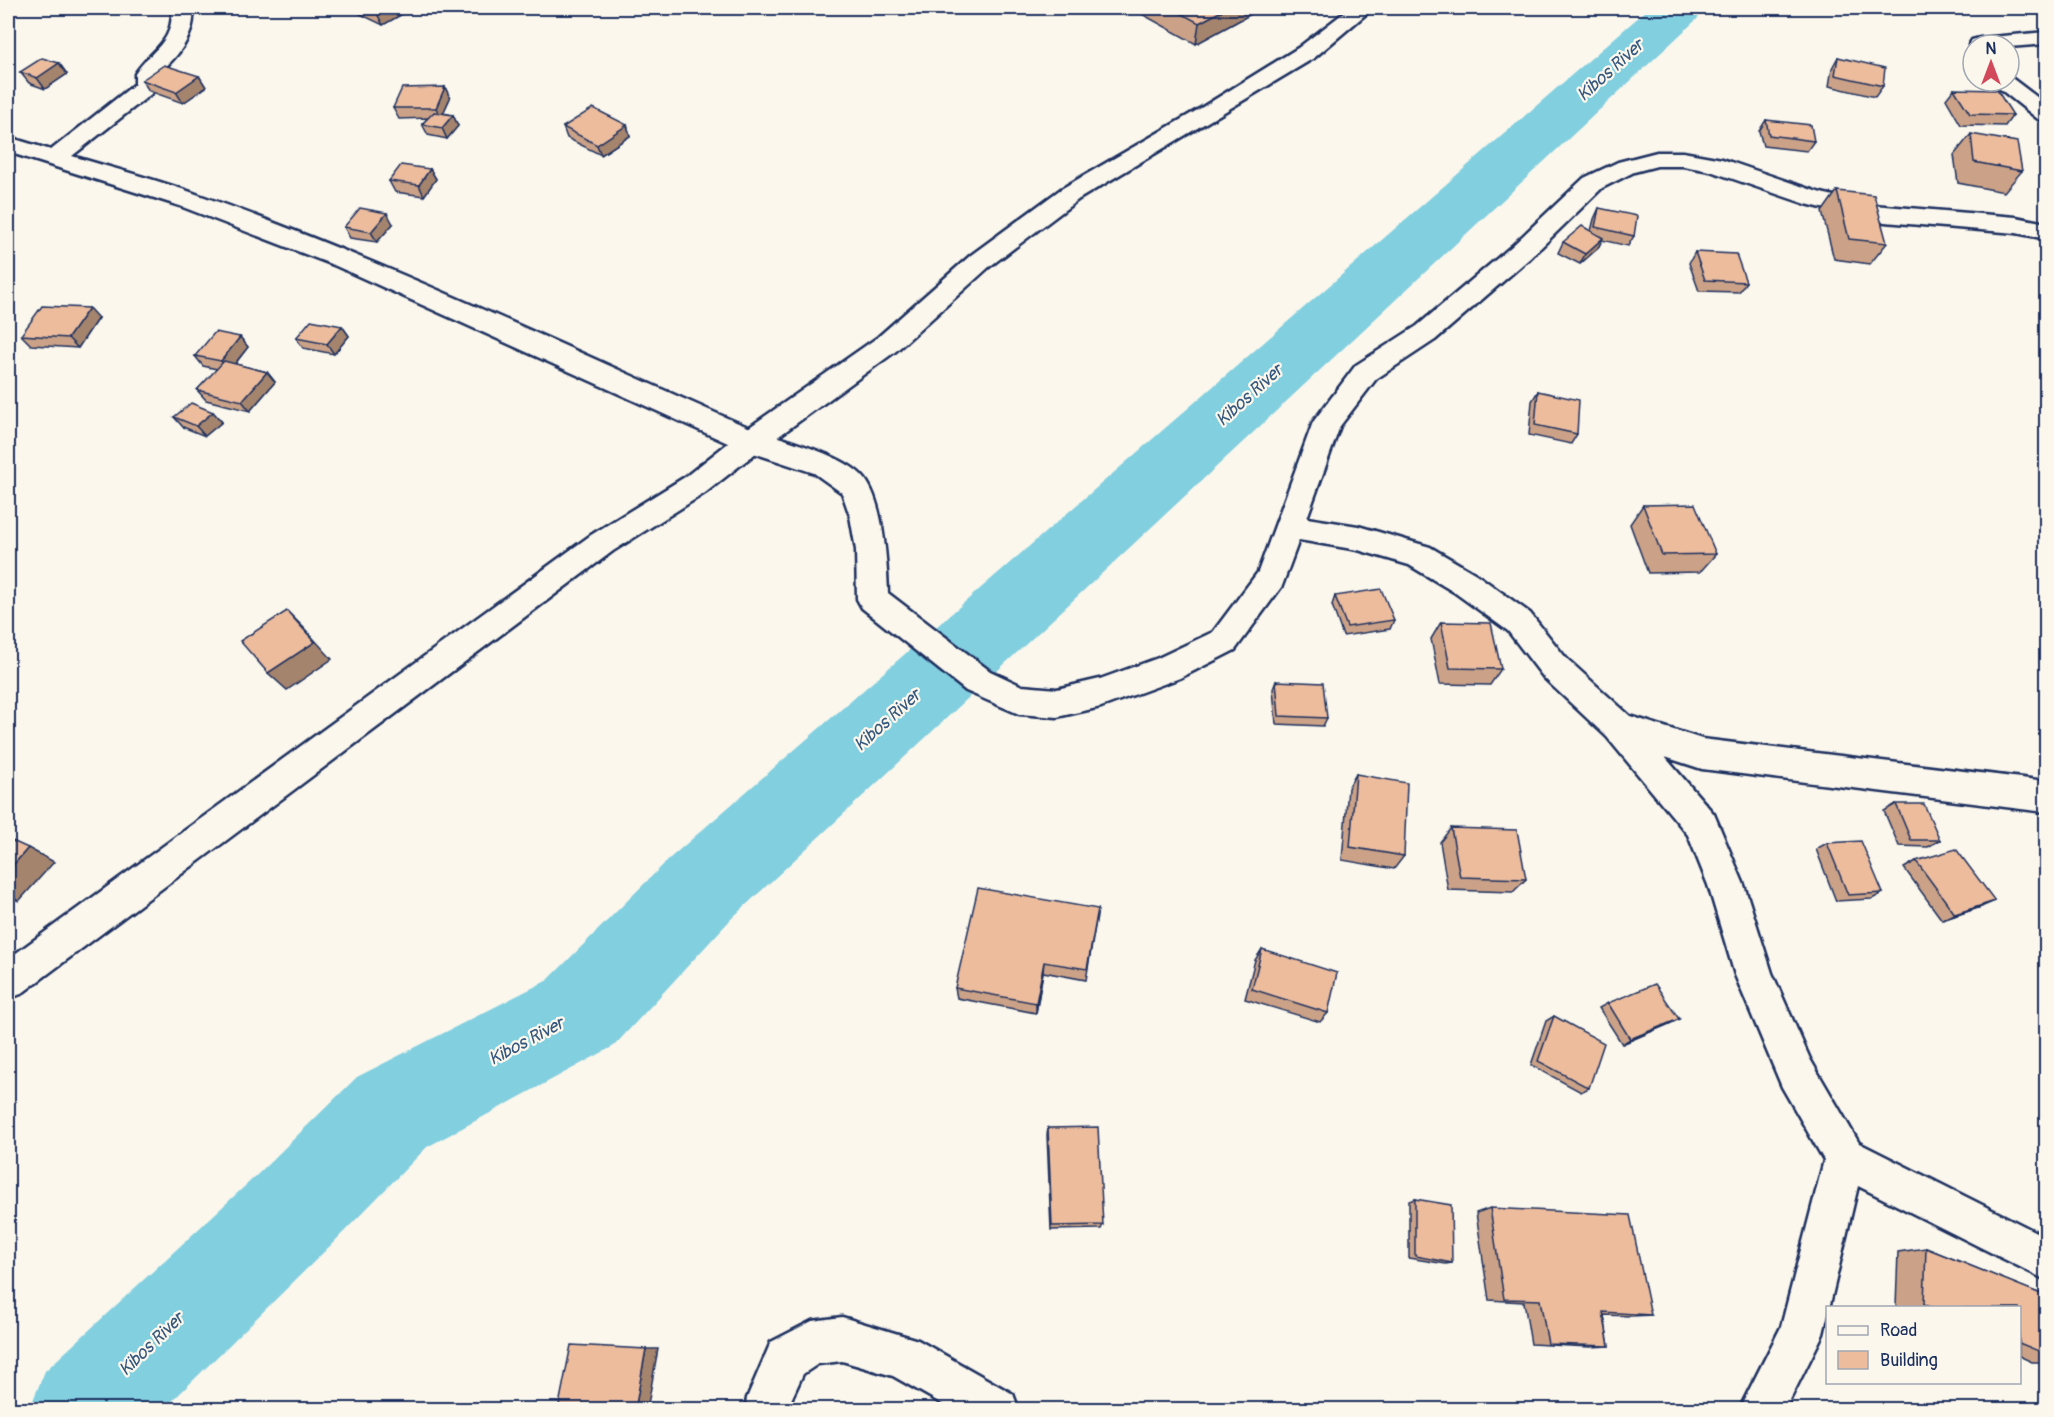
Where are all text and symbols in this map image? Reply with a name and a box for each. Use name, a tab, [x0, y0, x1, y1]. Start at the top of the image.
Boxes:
water label: Kibos River	[1572, 33, 1650, 106]
north arrow	[1961, 33, 2021, 93]
text: N	[1986, 39, 1997, 59]
water label: Kibos River	[1211, 358, 1289, 431]
water label: Kibos River	[849, 683, 927, 756]
water label: Kibos River	[485, 1011, 570, 1071]
water label: Kibos River	[114, 1306, 191, 1381]
legend	[1826, 1306, 2021, 1384]
text: Road	[1880, 1319, 1917, 1342]
text: Building	[1880, 1349, 1938, 1372]

